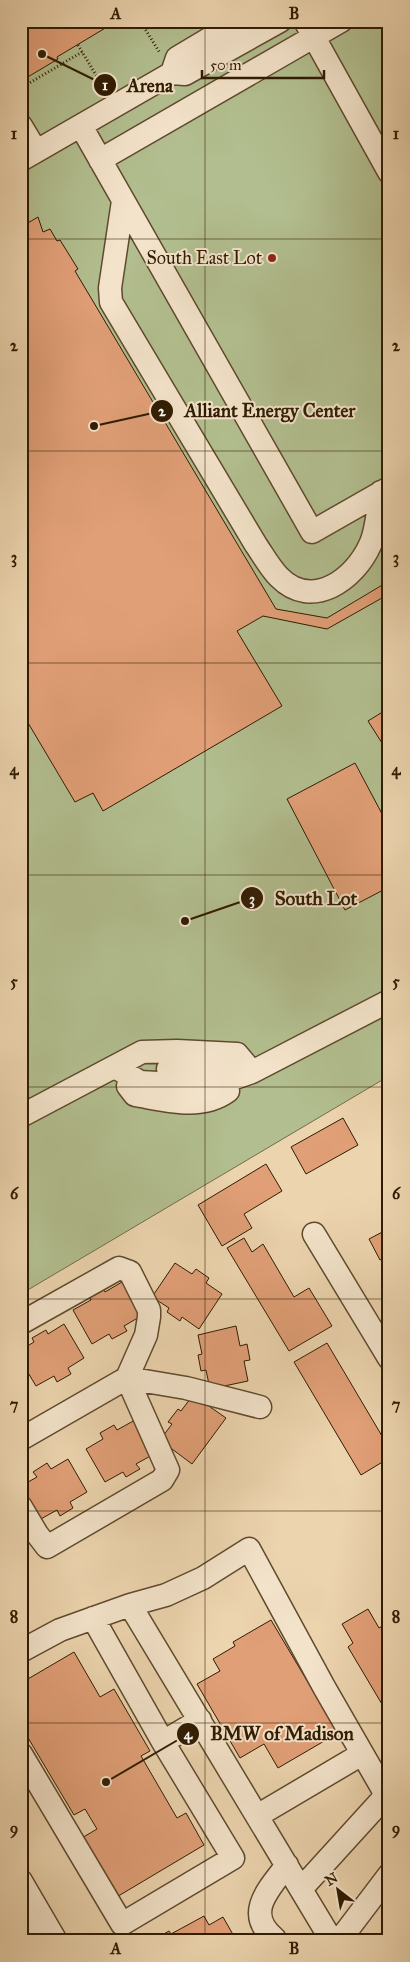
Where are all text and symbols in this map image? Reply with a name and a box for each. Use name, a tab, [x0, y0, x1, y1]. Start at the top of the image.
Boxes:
text: A	[110, 4, 122, 23]
text: B	[289, 4, 299, 23]
scale bar	[202, 48, 325, 80]
text: 50 m	[210, 56, 242, 74]
callout: Arena	[92, 68, 183, 102]
text: Arena	[125, 74, 174, 97]
text: 1	[102, 76, 108, 94]
text: 1	[11, 124, 18, 143]
text: 1	[393, 124, 400, 143]
place label: South East Lot	[146, 247, 263, 269]
marker: South East Lot	[266, 252, 278, 264]
text: 2	[10, 336, 19, 355]
text: 2	[392, 336, 401, 355]
callout: Alliant Energy Center	[150, 394, 366, 428]
text: Alliant Energy Center	[183, 399, 356, 423]
text: 2	[158, 402, 166, 420]
text: 3	[11, 548, 17, 568]
text: 3	[393, 548, 399, 568]
text: 4	[10, 760, 20, 780]
text: 4	[392, 760, 402, 780]
callout: South Lot	[239, 881, 367, 915]
text: South Lot	[275, 887, 358, 910]
text: 3	[249, 890, 255, 909]
text: 5	[10, 972, 18, 991]
text: 5	[392, 972, 400, 991]
text: 6	[10, 1184, 19, 1203]
text: 6	[392, 1184, 401, 1203]
text: 7	[10, 1395, 19, 1414]
text: 7	[392, 1395, 401, 1414]
text: 8	[10, 1607, 18, 1626]
text: 8	[392, 1607, 400, 1626]
callout: BMW of Madison	[176, 1717, 364, 1751]
text: BMW of Madison	[210, 1722, 355, 1745]
text: 4	[184, 1725, 193, 1744]
text: 9	[10, 1819, 18, 1839]
text: 9	[392, 1819, 400, 1839]
north arrow	[312, 1864, 362, 1914]
text: N	[322, 1869, 341, 1890]
text: A	[110, 1939, 122, 1958]
text: B	[289, 1939, 299, 1958]

